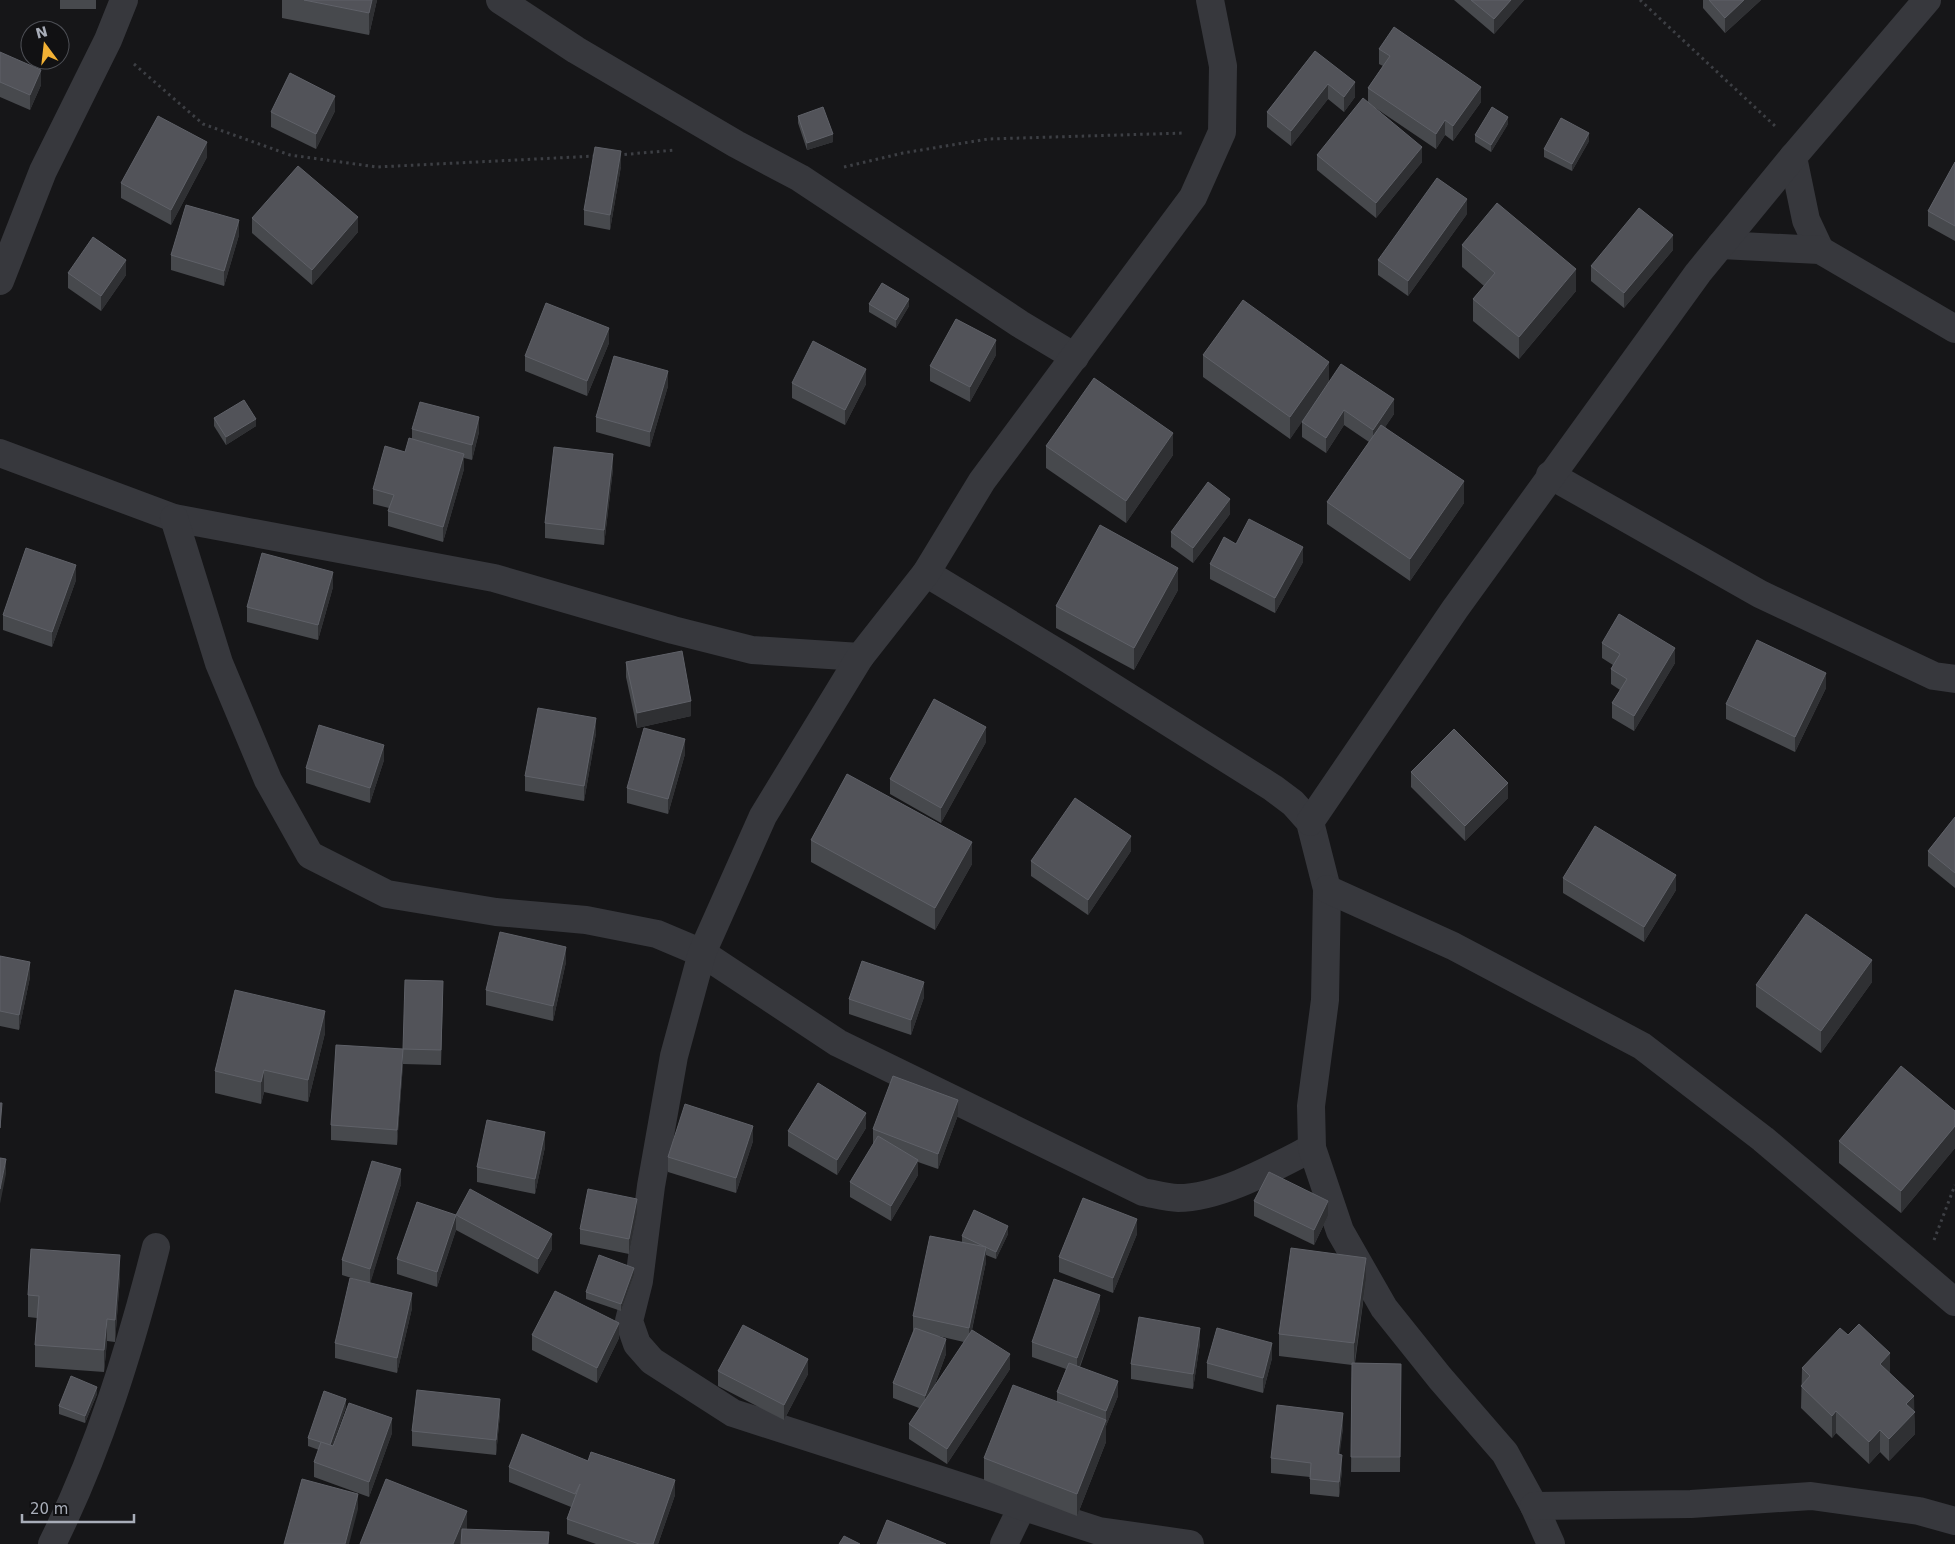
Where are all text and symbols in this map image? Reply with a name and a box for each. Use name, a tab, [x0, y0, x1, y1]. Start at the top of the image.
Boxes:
north arrow	[20, 20, 70, 70]
text: N	[34, 23, 49, 42]
scale bar	[22, 1492, 135, 1524]
text: 20 m	[30, 1500, 68, 1518]

